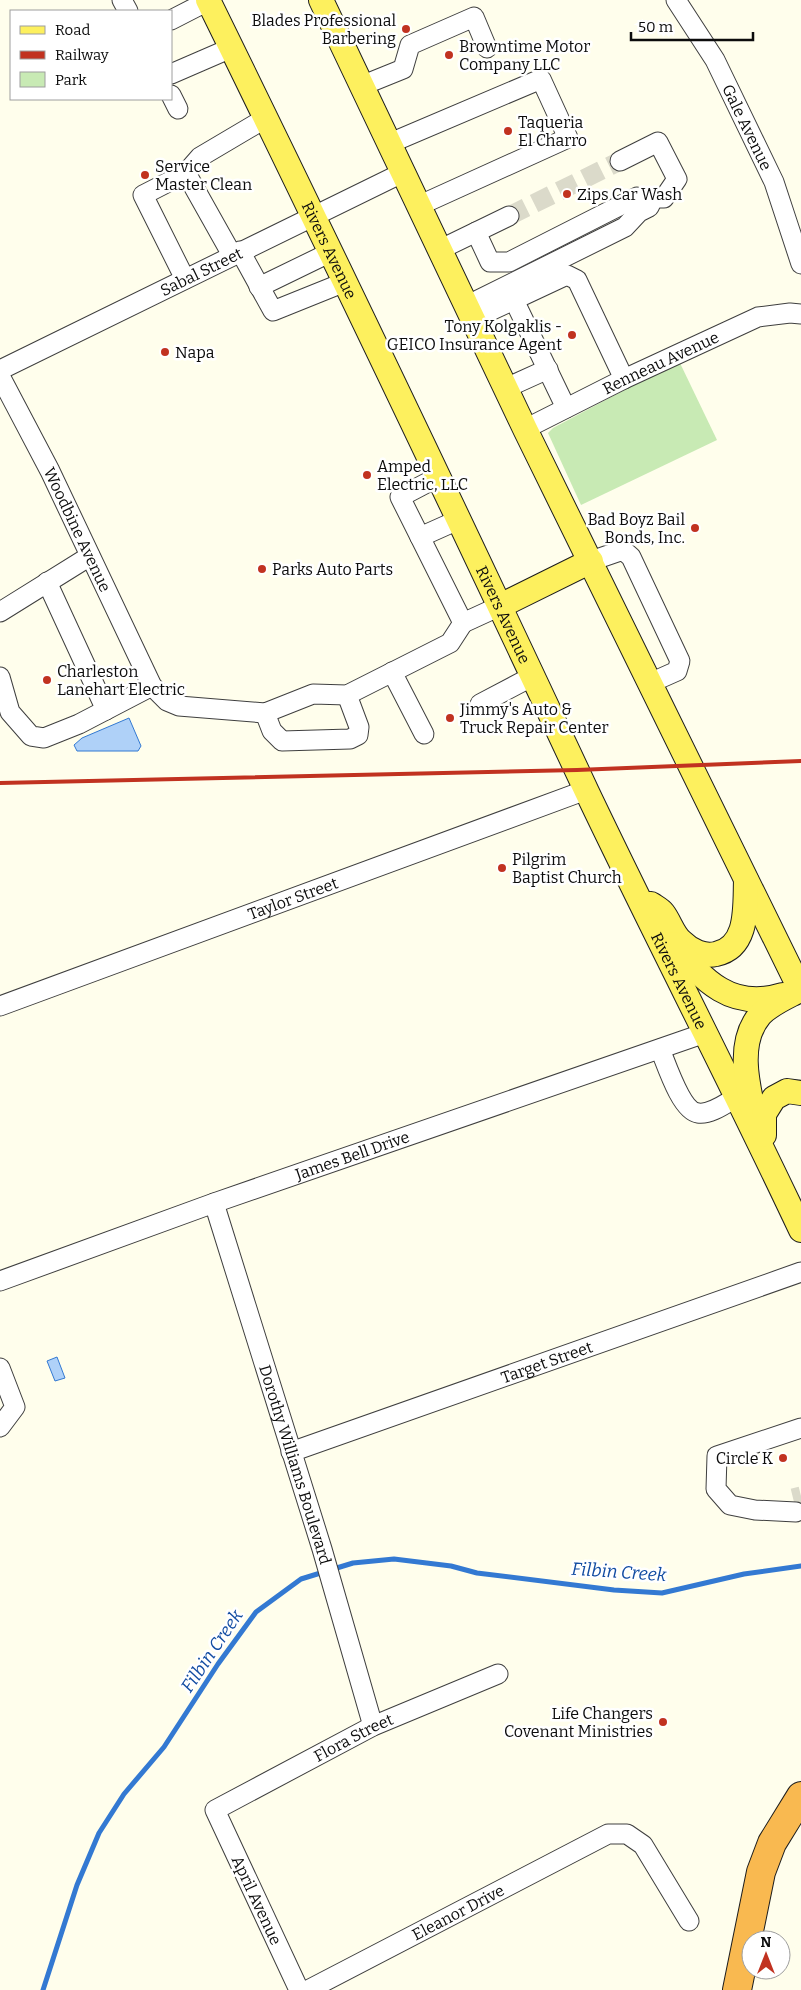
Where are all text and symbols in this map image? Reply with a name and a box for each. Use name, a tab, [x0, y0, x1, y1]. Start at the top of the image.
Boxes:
legend	[10, 10, 172, 100]
scale bar	[631, 10, 754, 42]
place label: Blades Professional Barbering	[251, 11, 396, 48]
text: 50 m	[638, 18, 674, 36]
text: Road	[55, 21, 90, 39]
marker: Blades Professional Barbering	[400, 23, 412, 35]
place label: Browntime Motor Company LLC	[459, 37, 590, 74]
text: Railway	[55, 46, 109, 64]
marker: Browntime Motor Company LLC	[443, 49, 455, 61]
text: Park	[55, 71, 87, 89]
street label: Gale Avenue	[718, 81, 776, 173]
place label: Taqueria El Charro	[518, 113, 587, 150]
marker: Taqueria El Charro	[502, 125, 514, 137]
place label: Service Master Clean	[155, 157, 252, 194]
marker: Service Master Clean	[139, 169, 151, 181]
place label: Zips Car Wash	[577, 185, 682, 204]
marker: Zips Car Wash	[561, 188, 573, 200]
street label: Rivers Avenue	[298, 198, 361, 302]
street label: Sabal Street	[157, 244, 246, 300]
place label: Tony Kolgaklis - GEICO Insurance Agent	[387, 317, 562, 354]
street label: Renneau Avenue	[599, 328, 722, 398]
marker: Tony Kolgaklis - GEICO Insurance Agent	[566, 329, 578, 341]
place label: Napa	[175, 343, 215, 362]
marker: Napa	[159, 346, 171, 358]
place label: Amped Electric, LLC	[377, 457, 468, 494]
street label: Woodbine Avenue	[40, 464, 115, 595]
marker: Amped Electric, LLC	[361, 469, 373, 481]
place label: Bad Boyz Bail Bonds, Inc.	[587, 510, 685, 547]
marker: Bad Boyz Bail Bonds, Inc.	[689, 522, 701, 534]
place label: Parks Auto Parts	[272, 560, 393, 579]
marker: Parks Auto Parts	[256, 563, 268, 575]
street label: Rivers Avenue	[472, 563, 534, 667]
place label: Charleston Lanehart Electric	[57, 662, 185, 699]
marker: Charleston Lanehart Electric	[41, 674, 53, 686]
place label: Jimmy's Auto & Truck Repair Center	[459, 700, 609, 737]
marker: Jimmy's Auto & Truck Repair Center	[444, 712, 456, 724]
place label: Pilgrim Baptist Church	[512, 850, 622, 887]
marker: Pilgrim Baptist Church	[496, 862, 508, 874]
street label: Taylor Street	[245, 873, 341, 924]
street label: Rivers Avenue	[647, 929, 711, 1032]
street label: James Bell Drive	[292, 1127, 412, 1184]
street label: Target Street	[498, 1337, 595, 1387]
street label: Dorothy Williams Boulevard	[255, 1363, 335, 1567]
place label: Circle K	[716, 1449, 774, 1468]
marker: Circle K	[777, 1452, 789, 1464]
water label: Filbin Creek	[571, 1558, 667, 1586]
water label: Filbin Creek	[176, 1605, 248, 1697]
place label: Life Changers Covenant Ministries	[504, 1704, 653, 1741]
street label: Flora Street	[311, 1710, 396, 1766]
marker: Life Changers Covenant Ministries	[657, 1716, 669, 1728]
street label: April Avenue	[228, 1853, 285, 1948]
street label: Eleanor Drive	[409, 1881, 507, 1944]
north arrow	[741, 1930, 791, 1980]
text: N	[761, 1934, 772, 1951]

